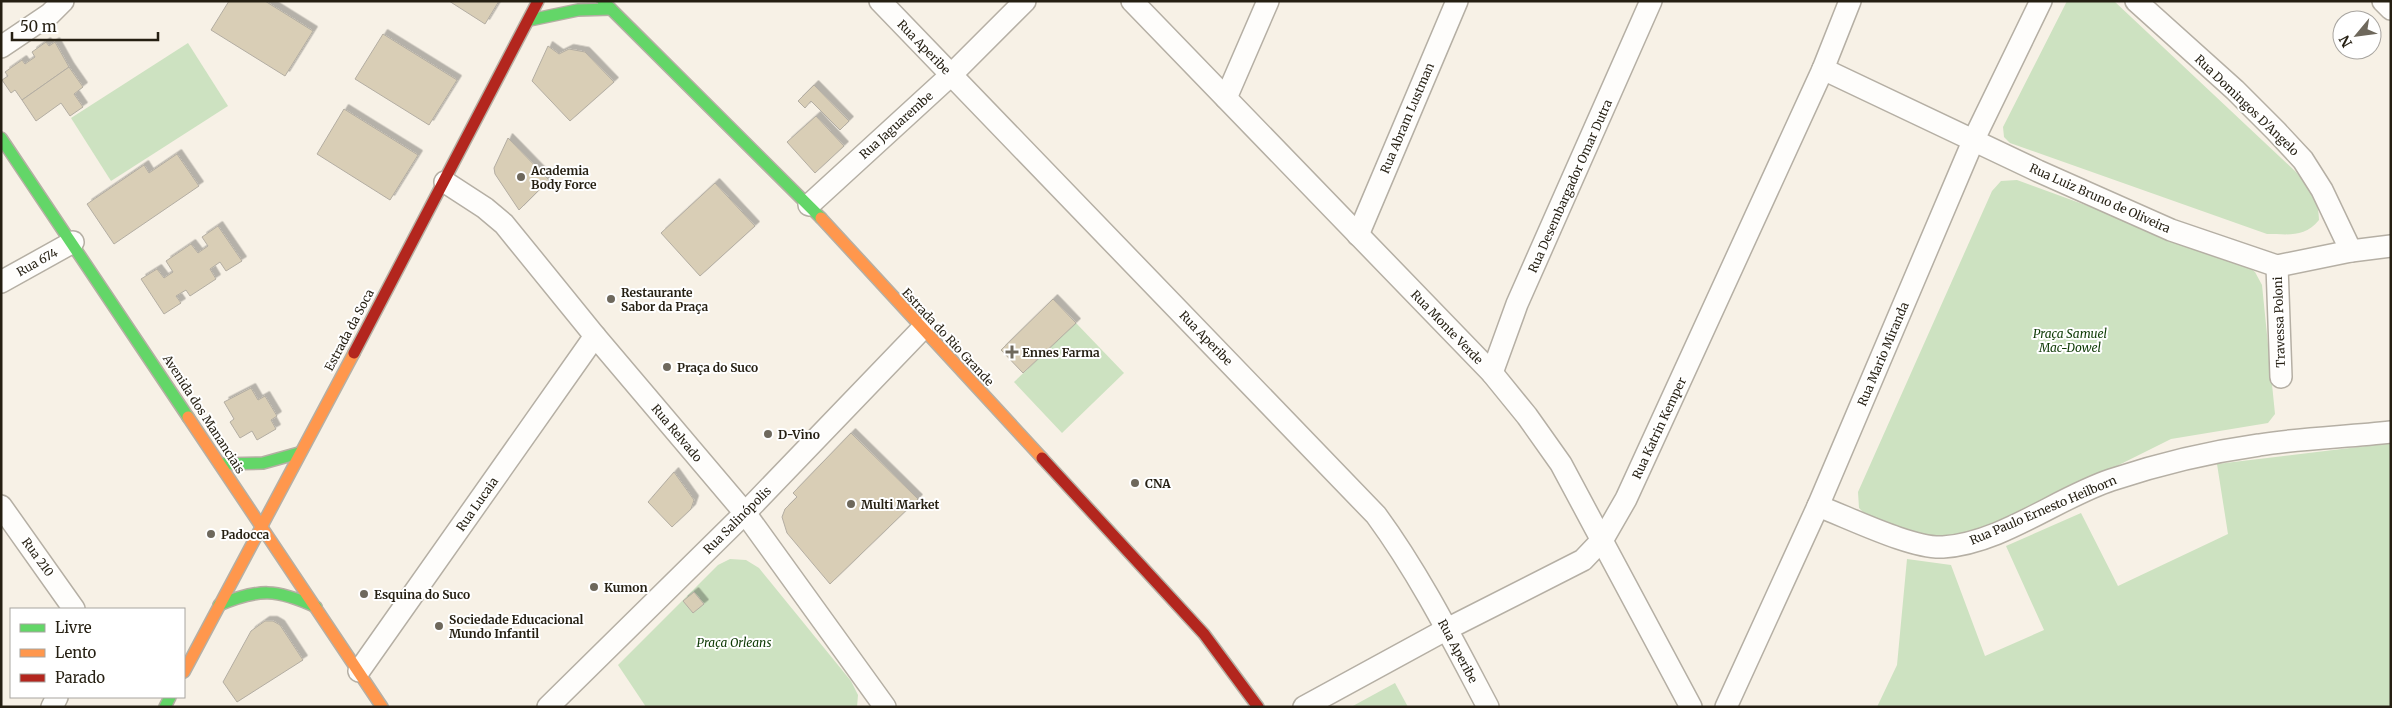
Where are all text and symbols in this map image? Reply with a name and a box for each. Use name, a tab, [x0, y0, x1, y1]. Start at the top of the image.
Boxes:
scale bar	[12, 10, 159, 42]
north arrow	[2332, 10, 2382, 60]
text: 50 m	[20, 17, 57, 36]
street label: Rua Aperibe	[894, 17, 954, 77]
text: N	[2335, 32, 2356, 51]
street label: Rua Domingos D'Angelo	[2192, 51, 2302, 159]
street label: Rua Abram Lustman	[1377, 60, 1437, 176]
street label: Rua Jaguarembe	[856, 88, 936, 162]
street label: Rua Desembargador Omar Dutra	[1525, 97, 1615, 275]
street label: Rua Luiz Bruno de Oliveira	[2027, 160, 2173, 236]
place label: Academia Body Force	[530, 163, 597, 192]
marker: Academia Body Force	[515, 171, 527, 183]
street label: Rua 674	[14, 244, 61, 279]
street label: Travessa Poloni	[2270, 276, 2288, 368]
place label: Restaurante Sabor da Praça	[621, 285, 708, 314]
street label: Estrada do Rio Grande	[899, 285, 997, 389]
street label: Estrada da Soca	[321, 286, 377, 373]
street label: Rua Monte Verde	[1408, 287, 1486, 367]
marker: Restaurante Sabor da Praça	[605, 293, 617, 305]
street label: Rua Mario Miranda	[1854, 299, 1912, 408]
street label: Rua Aperibe	[1176, 308, 1236, 368]
park label: Praça Samuel Mac-Dowel	[2033, 326, 2107, 355]
place label: Ennes Farma	[1022, 345, 1100, 360]
marker: Ennes Farma	[1006, 346, 1018, 358]
street label: Avenida dos Mananciais	[159, 351, 248, 476]
place label: Praça do Suco	[677, 360, 758, 375]
marker: Praça do Suco	[661, 361, 673, 373]
street label: Rua Katrin Kemper	[1629, 374, 1689, 481]
street label: Rua Relvado	[649, 401, 705, 465]
place label: D-Vino	[778, 427, 820, 442]
marker: D-Vino	[762, 428, 774, 440]
street label: Rua Paulo Ernesto Heilborn	[1967, 472, 2119, 548]
street label: Rua Lucaia	[453, 474, 501, 534]
place label: CNA	[1145, 476, 1171, 491]
marker: CNA	[1129, 477, 1141, 489]
street label: Rua Salinópolis	[700, 483, 774, 557]
place label: Multi Market	[861, 497, 939, 512]
marker: Multi Market	[845, 498, 857, 510]
place label: Padocca	[221, 527, 270, 542]
marker: Padocca	[205, 528, 217, 540]
street label: Rua 210	[19, 535, 57, 580]
place label: Kumon	[604, 580, 648, 595]
marker: Kumon	[588, 581, 600, 593]
place label: Esquina do Suco	[374, 587, 470, 602]
marker: Esquina do Suco	[358, 588, 370, 600]
legend	[10, 608, 185, 698]
place label: Sociedade Educacional Mundo Infantil	[449, 612, 584, 641]
street label: Rua Aperibe	[1435, 616, 1481, 686]
text: Livre	[55, 618, 92, 637]
marker: Sociedade Educacional Mundo Infantil	[433, 620, 445, 632]
park label: Praça Orleans	[697, 635, 771, 650]
text: Lento	[55, 643, 97, 662]
text: Parado	[55, 668, 105, 687]

